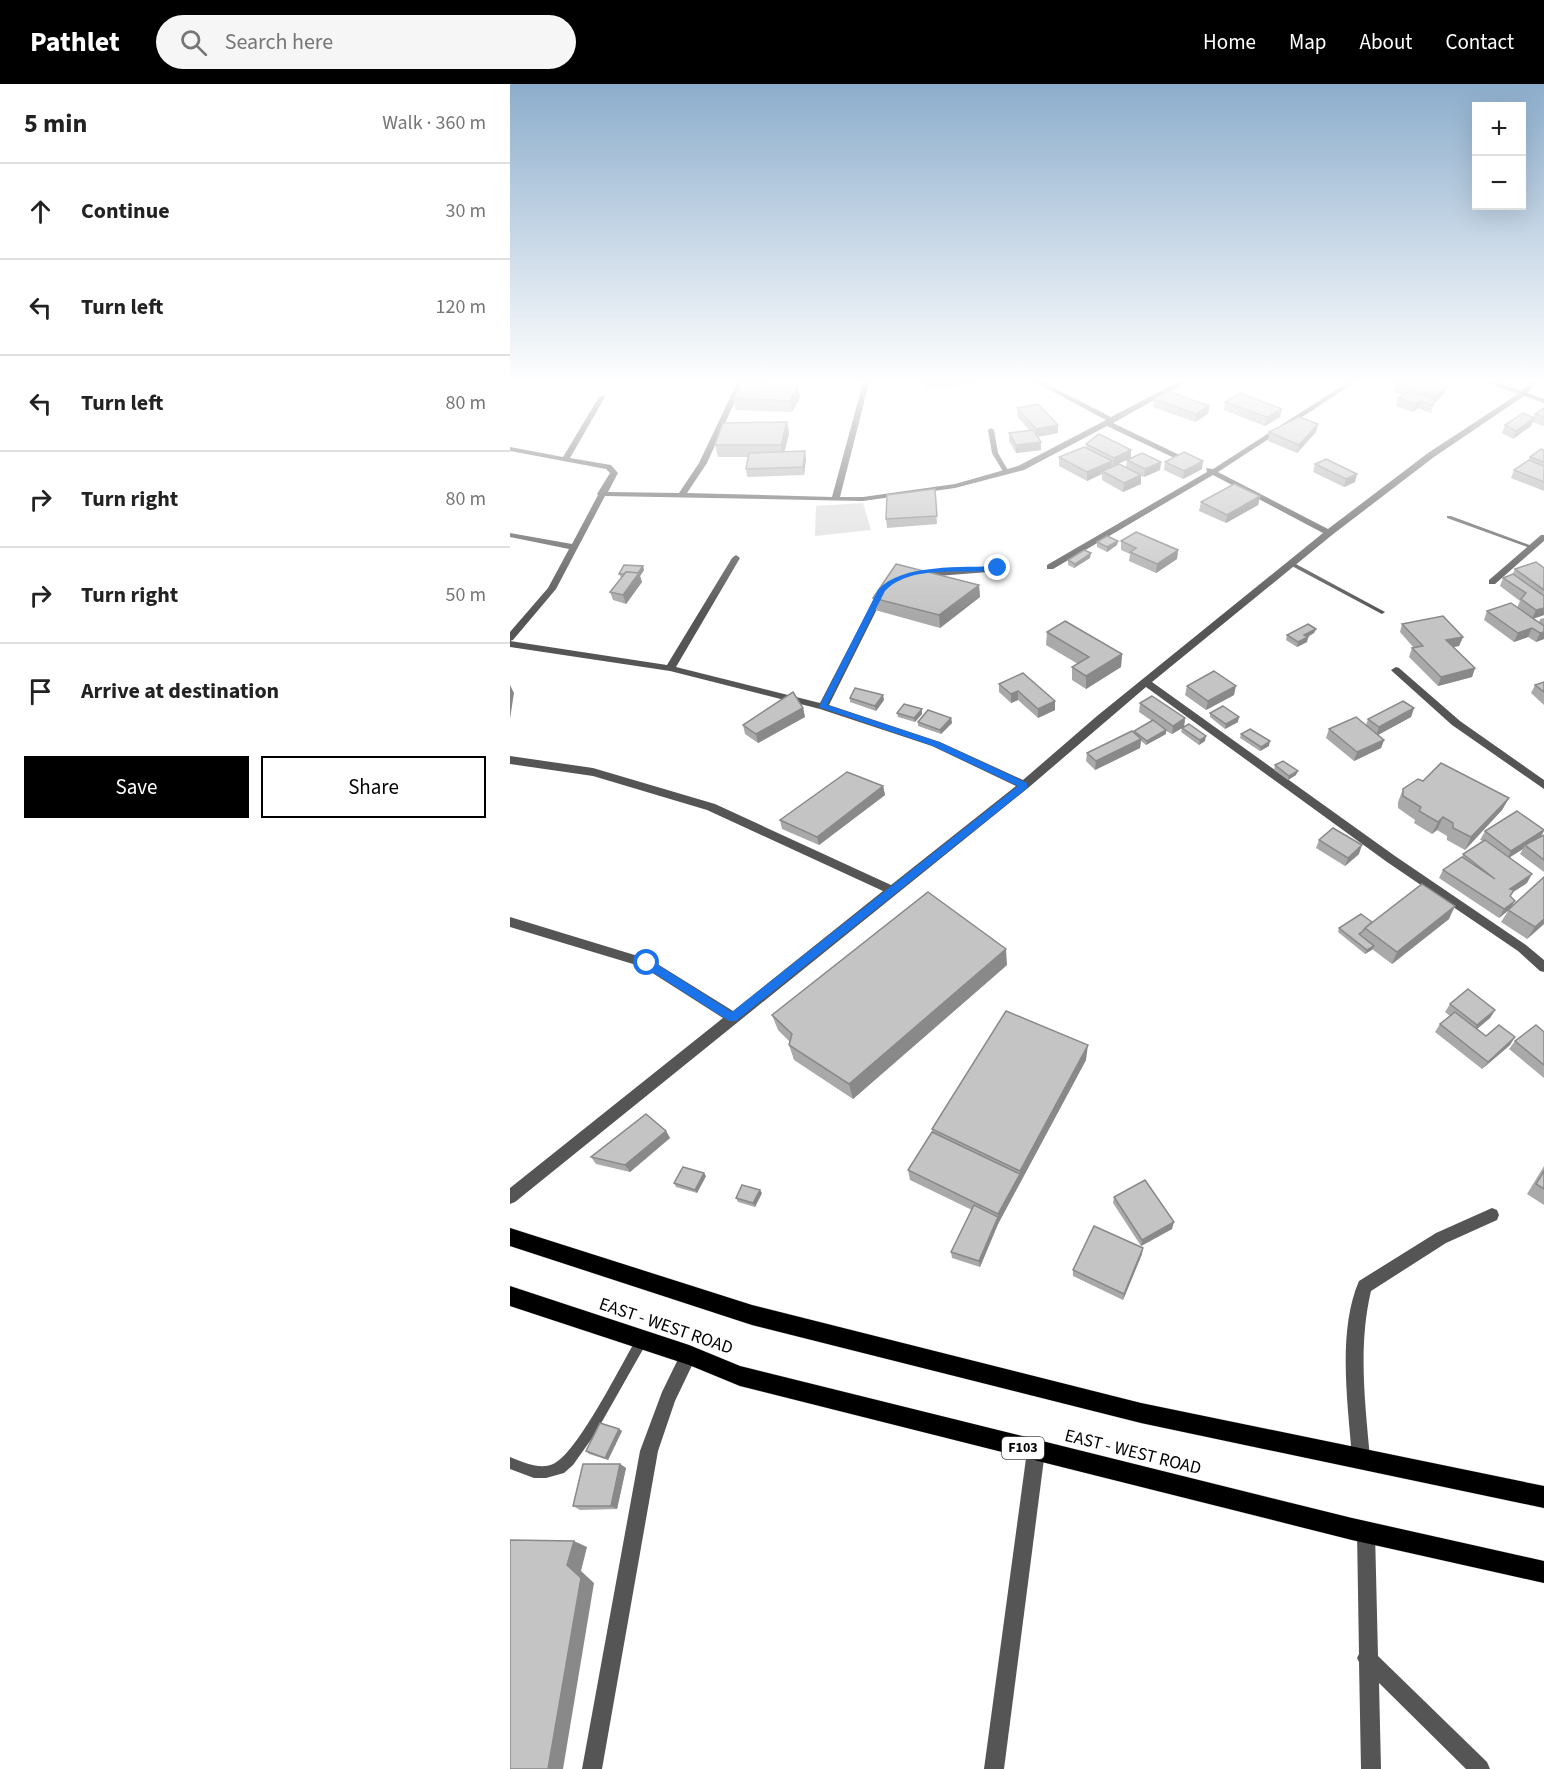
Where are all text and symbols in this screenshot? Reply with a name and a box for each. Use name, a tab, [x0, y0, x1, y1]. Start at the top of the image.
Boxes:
search box	[156, 15, 576, 69]
text: Pathlet	[30, 22, 120, 62]
icon: search	[177, 26, 210, 59]
text: Search here	[225, 26, 333, 58]
text: Home	[1203, 27, 1256, 57]
text: Map	[1289, 27, 1327, 57]
text: About	[1360, 27, 1412, 57]
text: Contact	[1445, 27, 1514, 57]
map controls	[1472, 102, 1526, 210]
button: +	[1472, 102, 1526, 156]
text: 5 min	[24, 105, 87, 142]
text: Walk · 360 m	[382, 109, 486, 137]
button: −	[1472, 156, 1526, 210]
icon: ahead	[24, 195, 57, 228]
text: Continue	[81, 195, 170, 227]
text: 30 m	[446, 197, 486, 225]
icon: left	[24, 291, 57, 324]
text: Turn left	[81, 291, 163, 323]
text: 120 m	[436, 293, 486, 321]
icon: left	[24, 387, 57, 420]
text: Turn left	[81, 387, 163, 419]
text: 80 m	[446, 389, 486, 417]
icon: right	[24, 483, 57, 516]
text: Turn right	[81, 483, 178, 515]
text: 80 m	[446, 485, 486, 513]
route end	[984, 554, 1010, 580]
icon: right	[24, 579, 57, 612]
text: Turn right	[81, 579, 178, 611]
text: 50 m	[446, 581, 486, 609]
icon: arrive	[24, 675, 57, 708]
text: Arrive at destination	[81, 675, 279, 707]
button: Save	[24, 756, 249, 818]
button: Share	[261, 756, 486, 818]
route start	[633, 949, 659, 975]
street label: EAST - WEST ROAD	[596, 1291, 736, 1361]
street label: EAST - WEST ROAD	[1062, 1423, 1204, 1481]
road number: F103	[1002, 1437, 1044, 1459]

